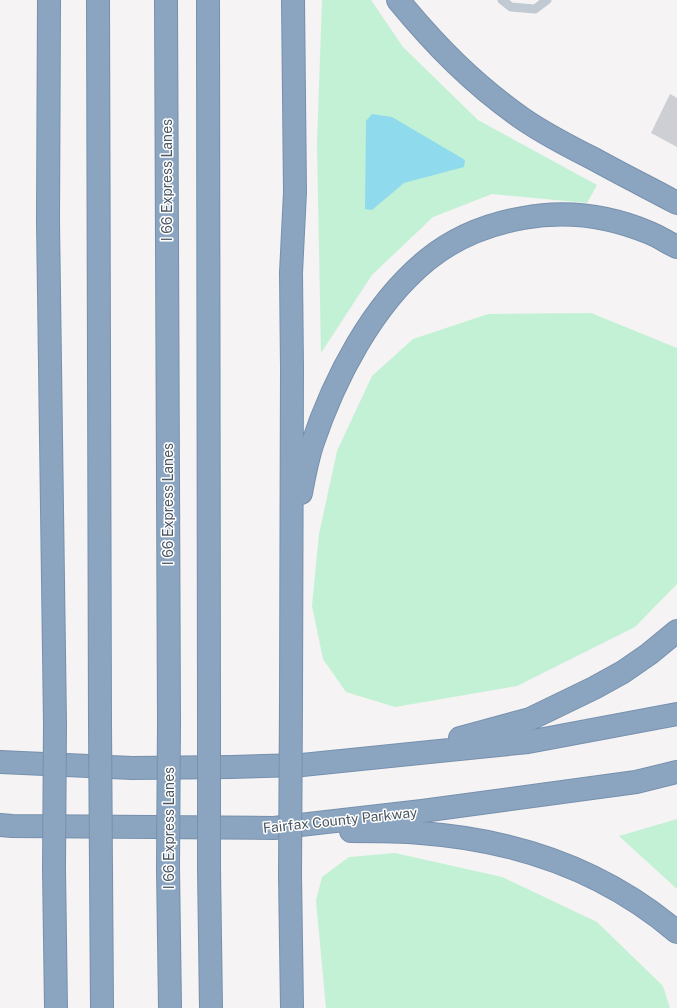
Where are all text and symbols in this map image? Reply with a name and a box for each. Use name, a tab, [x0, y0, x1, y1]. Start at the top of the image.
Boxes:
street label: I 66 Express Lanes	[159, 119, 175, 241]
street label: I 66 Express Lanes	[160, 443, 176, 565]
street label: I 66 Express Lanes	[161, 767, 177, 889]
street label: Fairfax County Parkway	[262, 804, 418, 836]

